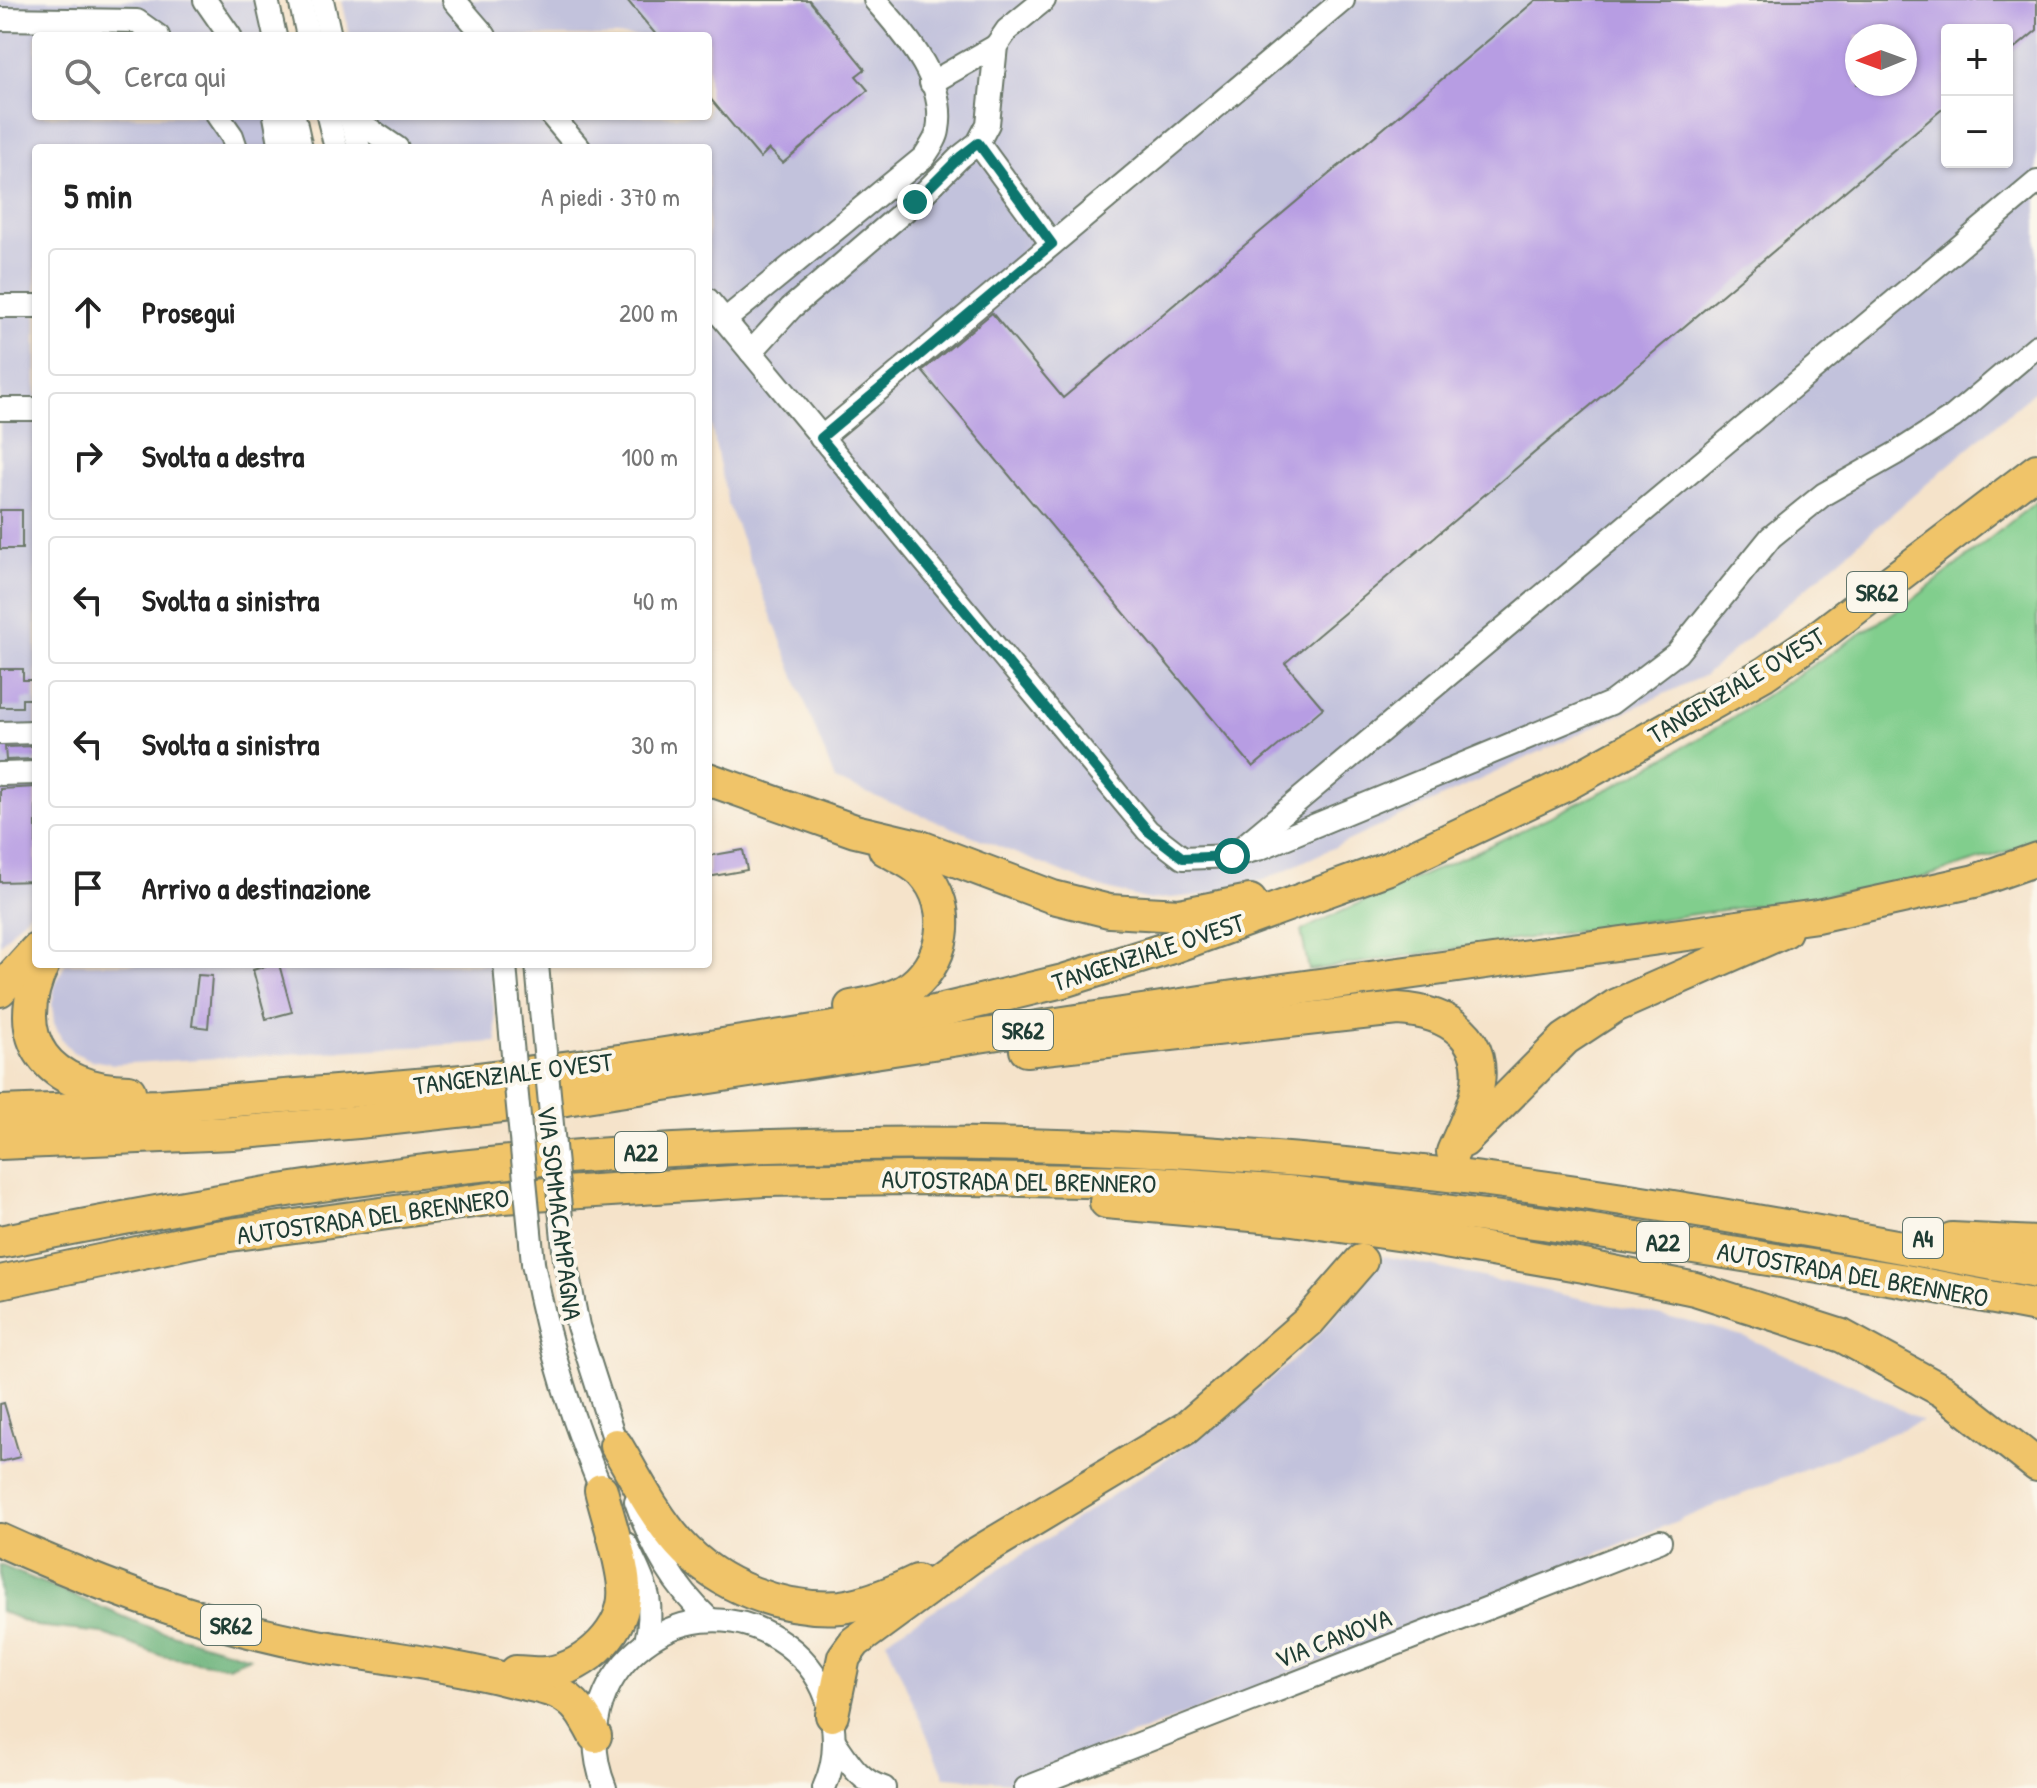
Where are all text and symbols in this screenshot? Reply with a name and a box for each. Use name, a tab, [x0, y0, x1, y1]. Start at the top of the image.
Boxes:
north arrow	[1845, 24, 1917, 96]
map controls	[1941, 24, 2013, 168]
button: +	[1941, 24, 2013, 96]
search box	[32, 32, 712, 120]
icon: search	[60, 54, 104, 98]
text: Cerca qui	[124, 56, 227, 96]
button: −	[1941, 96, 2013, 168]
text: 5 min	[64, 173, 132, 219]
text: A piedi · 370 m	[541, 179, 680, 214]
route end	[897, 184, 933, 220]
icon: ahead	[66, 290, 110, 334]
text: Prosegui	[142, 292, 236, 332]
text: 200 m	[619, 295, 678, 330]
icon: right	[66, 434, 110, 478]
text: Svolta a destra	[142, 436, 304, 476]
text: 100 m	[622, 439, 678, 474]
road number: SR62	[1847, 572, 1907, 612]
icon: left	[66, 578, 110, 622]
text: Svolta a sinistra	[142, 580, 319, 620]
text: 40 m	[633, 583, 678, 618]
street label: TANGENZIALE OVEST	[1641, 618, 1832, 752]
icon: left	[66, 722, 110, 766]
text: Svolta a sinistra	[142, 724, 319, 764]
text: 30 m	[631, 727, 678, 762]
route start	[1214, 838, 1250, 874]
icon: arrive	[66, 866, 110, 910]
text: Arrivo a destinazione	[142, 868, 371, 908]
street label: TANGENZIALE OVEST	[1047, 904, 1249, 1000]
road number: SR62	[993, 1010, 1053, 1050]
street label: TANGENZIALE OVEST	[411, 1043, 615, 1103]
street label: VIA SOMMACAMPAGNA	[529, 1104, 591, 1323]
road number: A22	[615, 1132, 667, 1172]
street label: AUTOSTRADA DEL BRENNERO	[881, 1161, 1157, 1201]
street label: AUTOSTRADA DEL BRENNERO	[235, 1180, 511, 1252]
road number: A4	[1903, 1218, 1943, 1258]
road number: A22	[1637, 1222, 1689, 1262]
street label: AUTOSTRADA DEL BRENNERO	[1715, 1233, 1991, 1315]
street label: VIA CANOVA	[1270, 1600, 1396, 1676]
road number: SR62	[201, 1605, 261, 1645]

